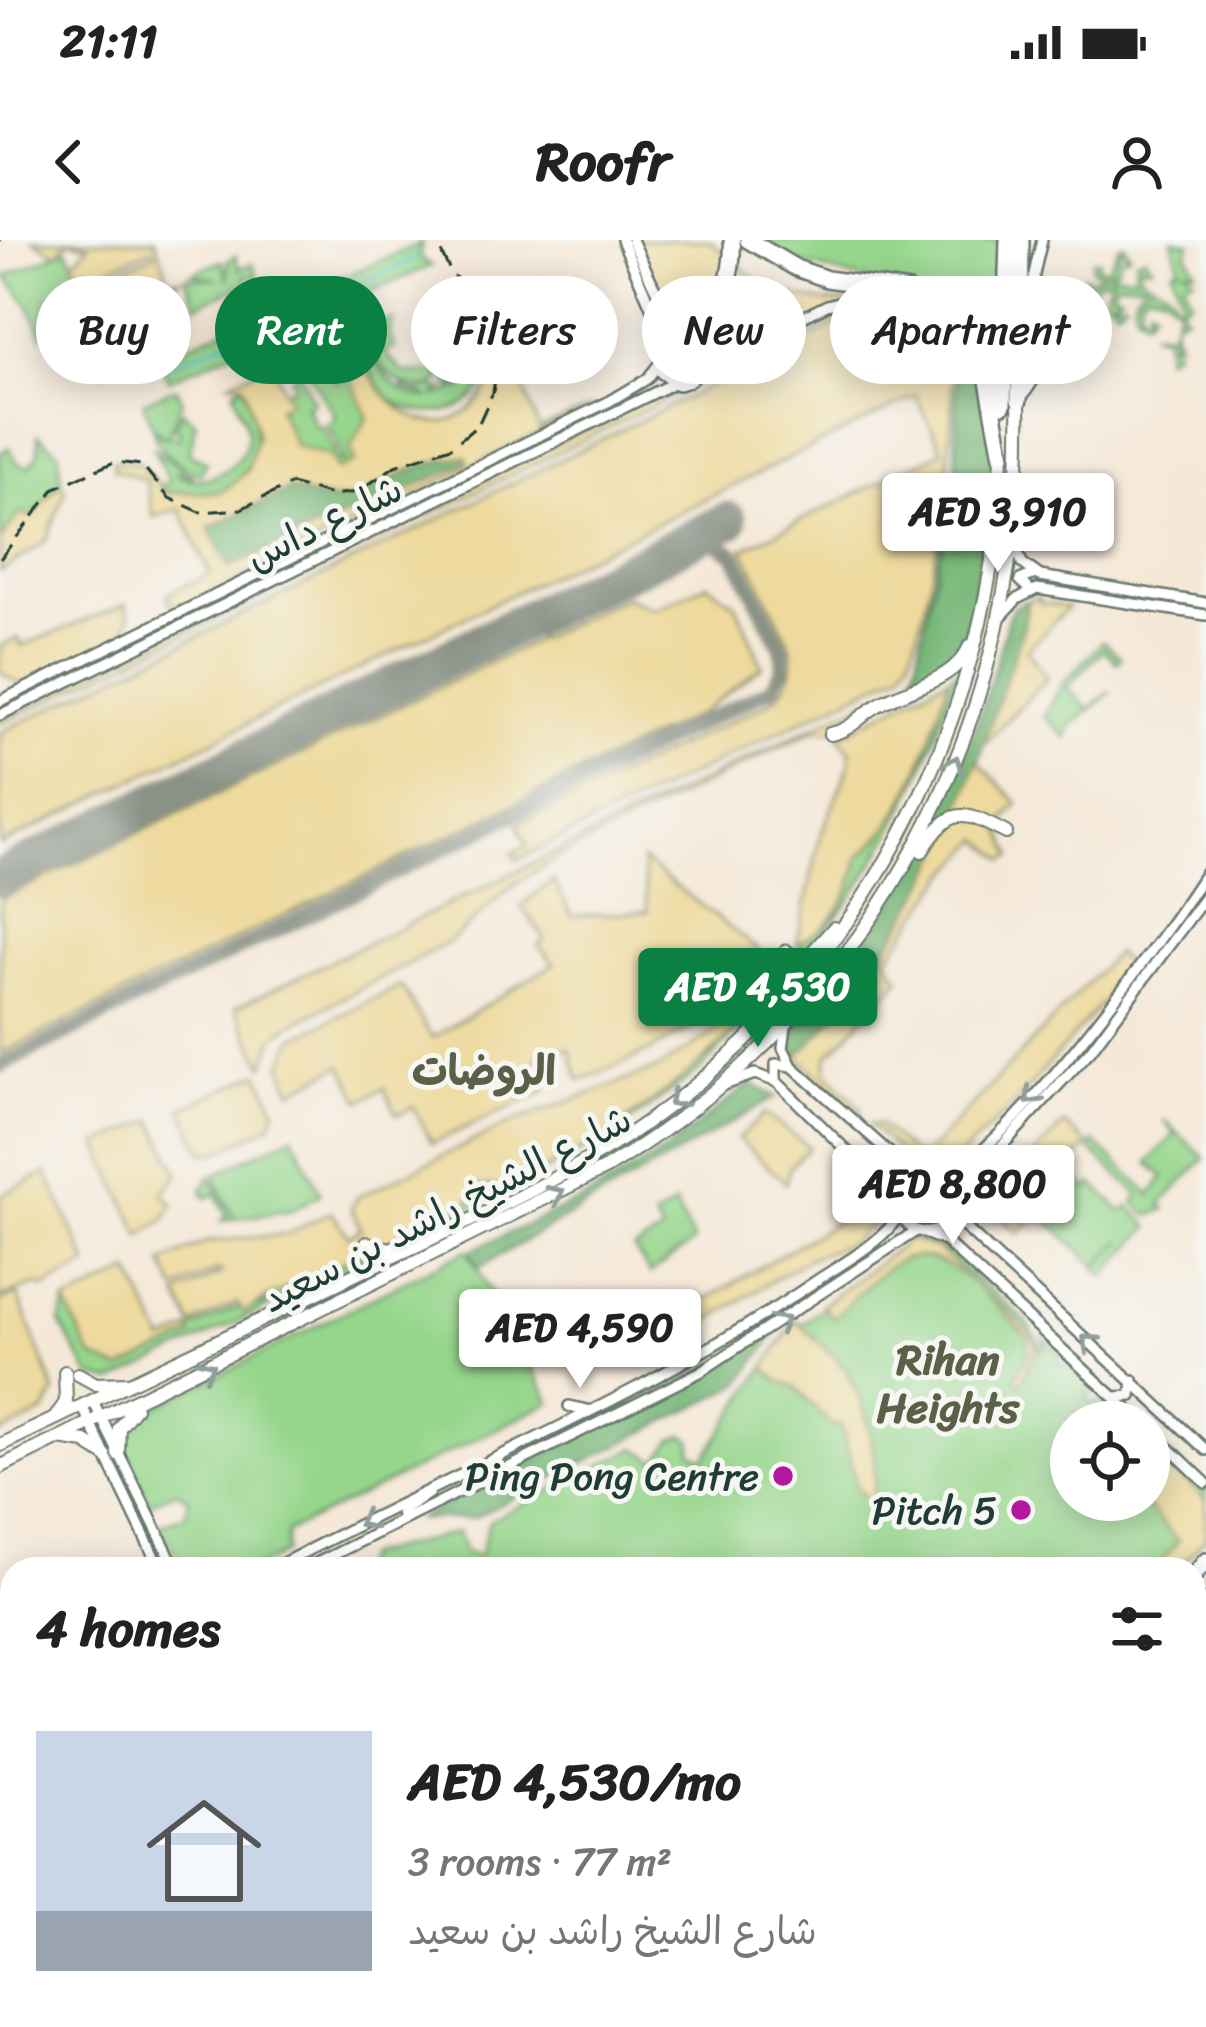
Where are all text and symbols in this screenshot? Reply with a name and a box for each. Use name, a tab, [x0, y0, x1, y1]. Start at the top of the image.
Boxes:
text: 21:11	[60, 2, 157, 82]
text: Roofr	[536, 114, 670, 210]
icon: back	[36, 129, 102, 195]
icon: person	[1104, 129, 1170, 195]
chip: Buy	[36, 276, 191, 384]
chip: Rent	[215, 276, 387, 384]
chip: Filters	[411, 276, 618, 384]
chip: New	[642, 276, 806, 384]
chip: Apartment	[830, 276, 1112, 384]
street label: شارع داس	[234, 455, 415, 590]
pin: AED 3,910	[861, 473, 1135, 575]
text: AED 3,910	[909, 477, 1087, 546]
one-way arrow	[940, 754, 964, 775]
pin: AED 4,530	[621, 948, 895, 1050]
text: AED 4,530	[665, 952, 851, 1021]
district label: الروضات	[412, 1034, 556, 1108]
one-way arrow	[1024, 1083, 1046, 1104]
street label: شارع الشيخ راشد بن سعيد	[248, 1085, 644, 1332]
one-way arrow	[667, 1086, 689, 1107]
pin: AED 8,800	[816, 1145, 1090, 1247]
text: AED 8,800	[859, 1149, 1047, 1218]
one-way arrow	[544, 1185, 565, 1209]
pin: AED 4,590	[443, 1289, 717, 1391]
text: AED 4,590	[486, 1293, 674, 1362]
one-way arrow	[768, 1313, 790, 1336]
district label: Rihan Heights	[877, 1323, 1021, 1445]
one-way arrow	[1082, 1335, 1103, 1356]
one-way arrow	[195, 1359, 216, 1382]
map controls	[1050, 1401, 1170, 1521]
button: locate	[1050, 1401, 1170, 1521]
place label: Ping Pong Centre	[465, 1442, 759, 1511]
marker: Ping Pong Centre	[770, 1463, 796, 1489]
place label: Pitch 5	[872, 1476, 997, 1545]
marker: Pitch 5	[1008, 1497, 1034, 1523]
one-way arrow	[357, 1507, 378, 1531]
text: 4 homes	[36, 1584, 220, 1674]
icon: filters	[1104, 1596, 1170, 1662]
text: AED 4,530/mo	[408, 1737, 741, 1827]
icon: home	[132, 1779, 276, 1923]
text: 3 rooms · 77 m²	[408, 1827, 672, 1896]
text: شارع الشيخ راشد بن سعيد	[408, 1896, 817, 1965]

